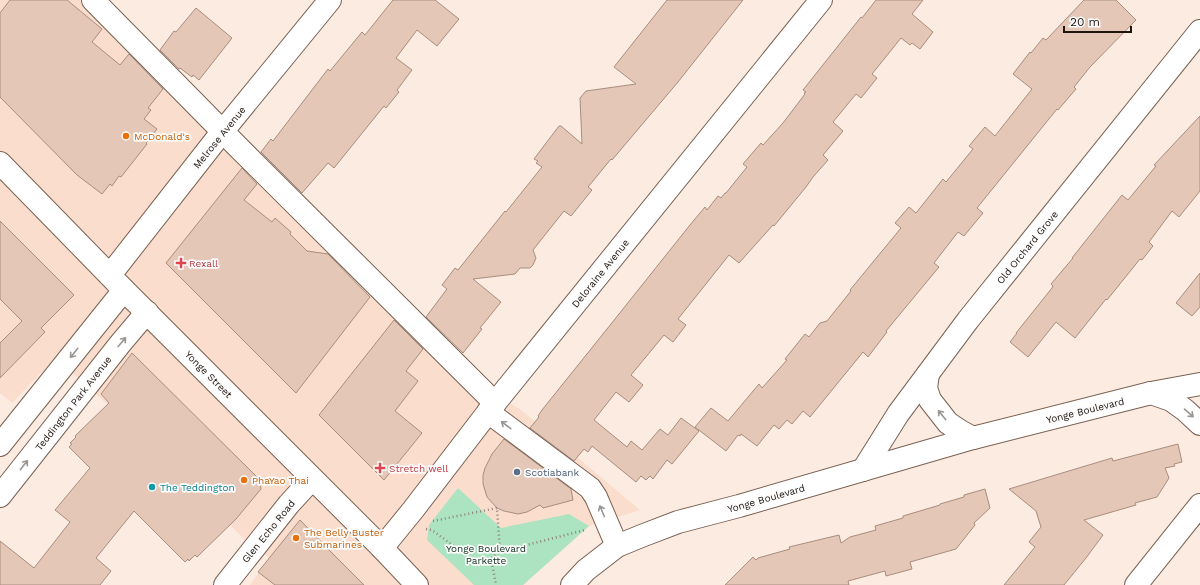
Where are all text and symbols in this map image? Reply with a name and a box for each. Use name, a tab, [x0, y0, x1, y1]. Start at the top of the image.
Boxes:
scale bar	[1064, 8, 1131, 34]
text: 20 m	[1070, 15, 1100, 29]
street label: Melrose Avenue	[191, 104, 248, 171]
marker: McDonald's	[121, 131, 131, 141]
place label: McDonald's	[134, 131, 190, 142]
street label: Old Orchard Grove	[995, 208, 1060, 286]
street label: Deloraine Avenue	[569, 237, 631, 310]
marker: Rexall	[176, 258, 186, 268]
place label: Rexall	[189, 258, 218, 269]
one-way arrow	[118, 336, 127, 347]
one-way arrow	[69, 347, 78, 358]
street label: Yonge Street	[183, 349, 235, 401]
street label: Teddington Park Avenue	[33, 354, 114, 453]
street label: Yonge Boulevard	[1045, 395, 1125, 425]
one-way arrow	[1183, 409, 1194, 418]
one-way arrow	[937, 410, 946, 421]
one-way arrow	[501, 421, 512, 429]
one-way arrow	[20, 460, 29, 471]
marker: Stretch well	[374, 462, 386, 474]
place label: Stretch well	[389, 463, 448, 474]
marker: Scotiabank	[512, 467, 522, 477]
place label: Scotiabank	[525, 467, 580, 478]
marker: PhaYao Thai	[239, 475, 249, 485]
place label: PhaYao Thai	[252, 475, 309, 486]
marker: The Teddington	[147, 482, 157, 492]
place label: The Teddington	[160, 482, 235, 493]
street label: Yonge Boulevard	[726, 482, 806, 515]
street label: Glen Echo Road	[240, 498, 297, 565]
one-way arrow	[597, 505, 605, 517]
place label: The Belly Buster Submarines	[304, 527, 384, 550]
marker: The Belly Buster Submarines	[291, 533, 301, 543]
park label: Yonge Boulevard Parkette	[446, 543, 526, 566]

